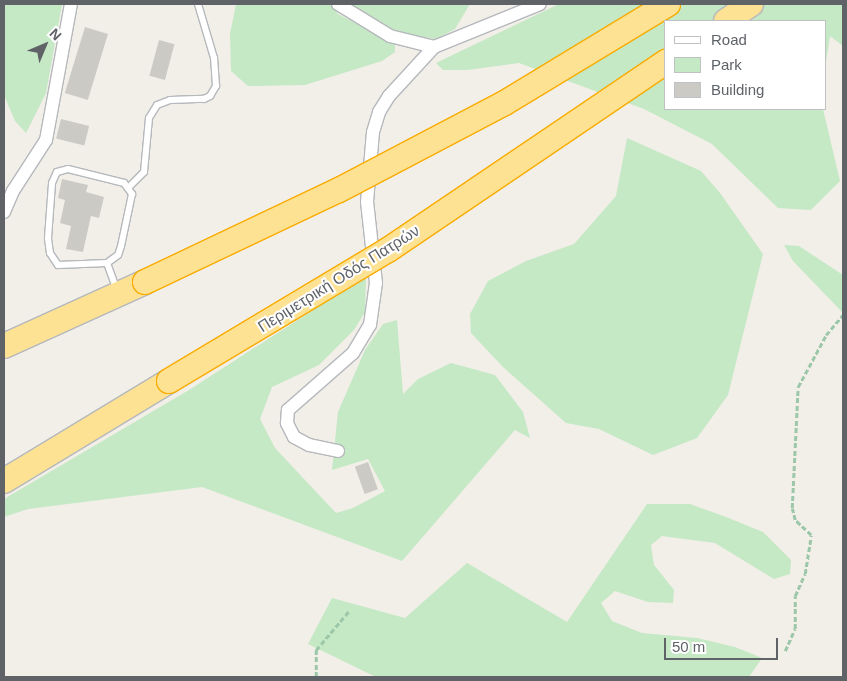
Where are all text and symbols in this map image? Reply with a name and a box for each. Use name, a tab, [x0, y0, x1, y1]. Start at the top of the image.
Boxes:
north arrow	[20, 20, 70, 70]
legend	[664, 20, 827, 110]
text: N	[46, 25, 65, 44]
text: Road	[711, 31, 747, 48]
text: Park	[711, 56, 742, 73]
text: Building	[711, 81, 764, 98]
street label: Περιμετρική Οδός Πατρών	[255, 221, 423, 337]
scale bar	[667, 628, 781, 660]
text: 50 m	[672, 638, 705, 655]

